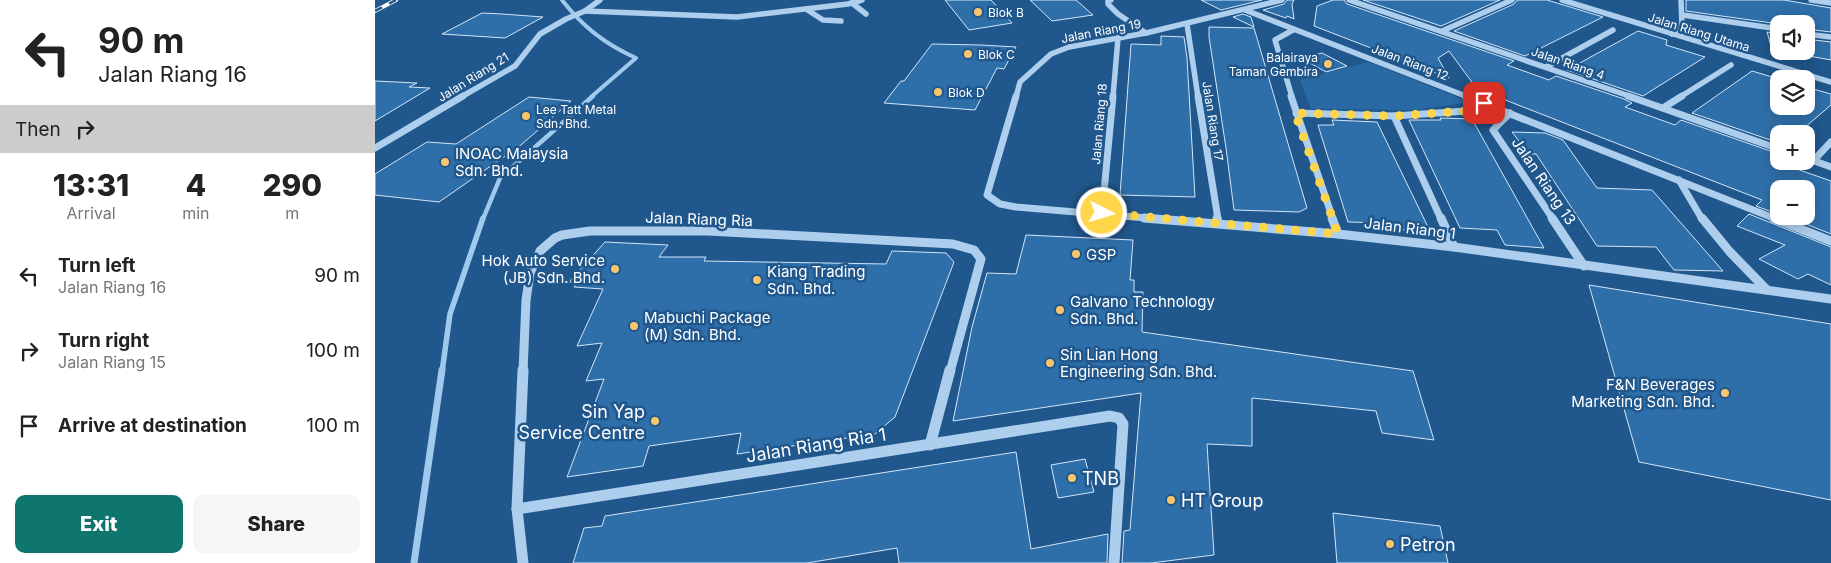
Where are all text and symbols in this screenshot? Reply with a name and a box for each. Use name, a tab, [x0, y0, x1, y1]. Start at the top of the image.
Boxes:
place label: Blok B	[988, 5, 1024, 20]
marker: Blok B	[972, 6, 984, 18]
street label: Jalan Riang Utama	[1646, 9, 1752, 55]
map controls	[1770, 15, 1815, 225]
button: sound	[1770, 15, 1815, 60]
street label: Jalan Riang 19	[1060, 16, 1142, 46]
text: 90 m	[98, 19, 185, 61]
icon: left	[15, 20, 80, 85]
street label: Jalan Riang 12	[1369, 40, 1451, 84]
street label: Jalan Riang 4	[1529, 43, 1607, 83]
place label: Blok C	[978, 47, 1015, 62]
marker: Blok C	[962, 48, 974, 60]
street label: Jalan Riang 21	[435, 49, 511, 105]
place label: Balairaya Taman Gembira	[1229, 50, 1318, 79]
marker: Balairaya Taman Gembira	[1322, 58, 1334, 70]
text: Jalan Riang 16	[98, 61, 247, 87]
button: layers	[1770, 70, 1815, 115]
street label: Jalan Riang 17	[1199, 80, 1227, 162]
pin	[1463, 82, 1505, 124]
street label: Jalan Riang 18	[1088, 83, 1110, 165]
place label: Blok D	[948, 85, 985, 100]
marker: Blok D	[932, 86, 944, 98]
icon: arrive	[1470, 89, 1498, 117]
place label: Lee Tatt Metal Sdn. Bhd.	[536, 102, 616, 131]
marker: Lee Tatt Metal Sdn. Bhd.	[520, 110, 532, 122]
icon: right	[71, 115, 99, 143]
text: Then	[15, 118, 61, 141]
button: +	[1770, 125, 1815, 170]
street label: Jalan Riang 13	[1508, 134, 1580, 228]
place label: INOAC Malaysia Sdn. Bhd.	[455, 144, 569, 180]
marker: INOAC Malaysia Sdn. Bhd.	[439, 156, 451, 168]
text: 13:31	[53, 167, 129, 203]
text: 4	[186, 167, 206, 203]
text: 290	[262, 167, 322, 203]
button: −	[1770, 180, 1815, 225]
position arrow	[1075, 186, 1127, 238]
text: Arrival	[66, 203, 116, 223]
text: min	[182, 203, 210, 223]
text: m	[285, 203, 299, 223]
street label: Jalan Riang Ria	[645, 208, 753, 230]
street label: Jalan Riang 1	[1363, 213, 1457, 243]
place label: GSP	[1086, 245, 1116, 264]
marker: GSP	[1070, 248, 1082, 260]
place label: Hok Auto Service (JB) Sdn. Bhd.	[482, 251, 605, 287]
text: Turn left	[58, 254, 136, 277]
icon: left	[15, 262, 43, 290]
place label: Kiang Trading Sdn. Bhd.	[767, 262, 865, 298]
marker: Hok Auto Service (JB) Sdn. Bhd.	[609, 263, 621, 275]
text: 90 m	[314, 264, 360, 287]
marker: Kiang Trading Sdn. Bhd.	[751, 274, 763, 286]
text: Jalan Riang 16	[58, 277, 166, 297]
place label: Galvano Technology Sdn. Bhd.	[1070, 292, 1216, 328]
marker: Galvano Technology Sdn. Bhd.	[1054, 304, 1066, 316]
place label: Mabuchi Package (M) Sdn. Bhd.	[644, 308, 771, 344]
marker: Mabuchi Package (M) Sdn. Bhd.	[628, 320, 640, 332]
text: Turn right	[58, 329, 149, 352]
icon: right	[15, 337, 43, 365]
text: 100 m	[306, 339, 360, 362]
place label: Sin Lian Hong Engineering Sdn. Bhd.	[1060, 345, 1217, 381]
text: Jalan Riang 15	[58, 352, 166, 372]
marker: Sin Lian Hong Engineering Sdn. Bhd.	[1044, 357, 1056, 369]
place label: F&N Beverages Marketing Sdn. Bhd.	[1571, 375, 1715, 411]
marker: F&N Beverages Marketing Sdn. Bhd.	[1719, 387, 1731, 399]
place label: Sin Yap Service Centre	[518, 401, 645, 443]
icon: arrive	[15, 412, 43, 440]
text: Arrive at destination	[58, 414, 247, 437]
text: 100 m	[306, 414, 360, 437]
marker: Sin Yap Service Centre	[649, 415, 661, 427]
street label: Jalan Riang Ria 1	[744, 424, 888, 466]
place label: TNB	[1082, 468, 1119, 489]
marker: TNB	[1066, 472, 1078, 484]
place label: HT Group	[1181, 490, 1263, 511]
marker: HT Group	[1165, 494, 1177, 506]
button: Exit	[15, 495, 183, 553]
button: Share	[193, 495, 360, 553]
place label: Petron	[1400, 534, 1456, 555]
marker: Petron	[1384, 538, 1396, 550]

